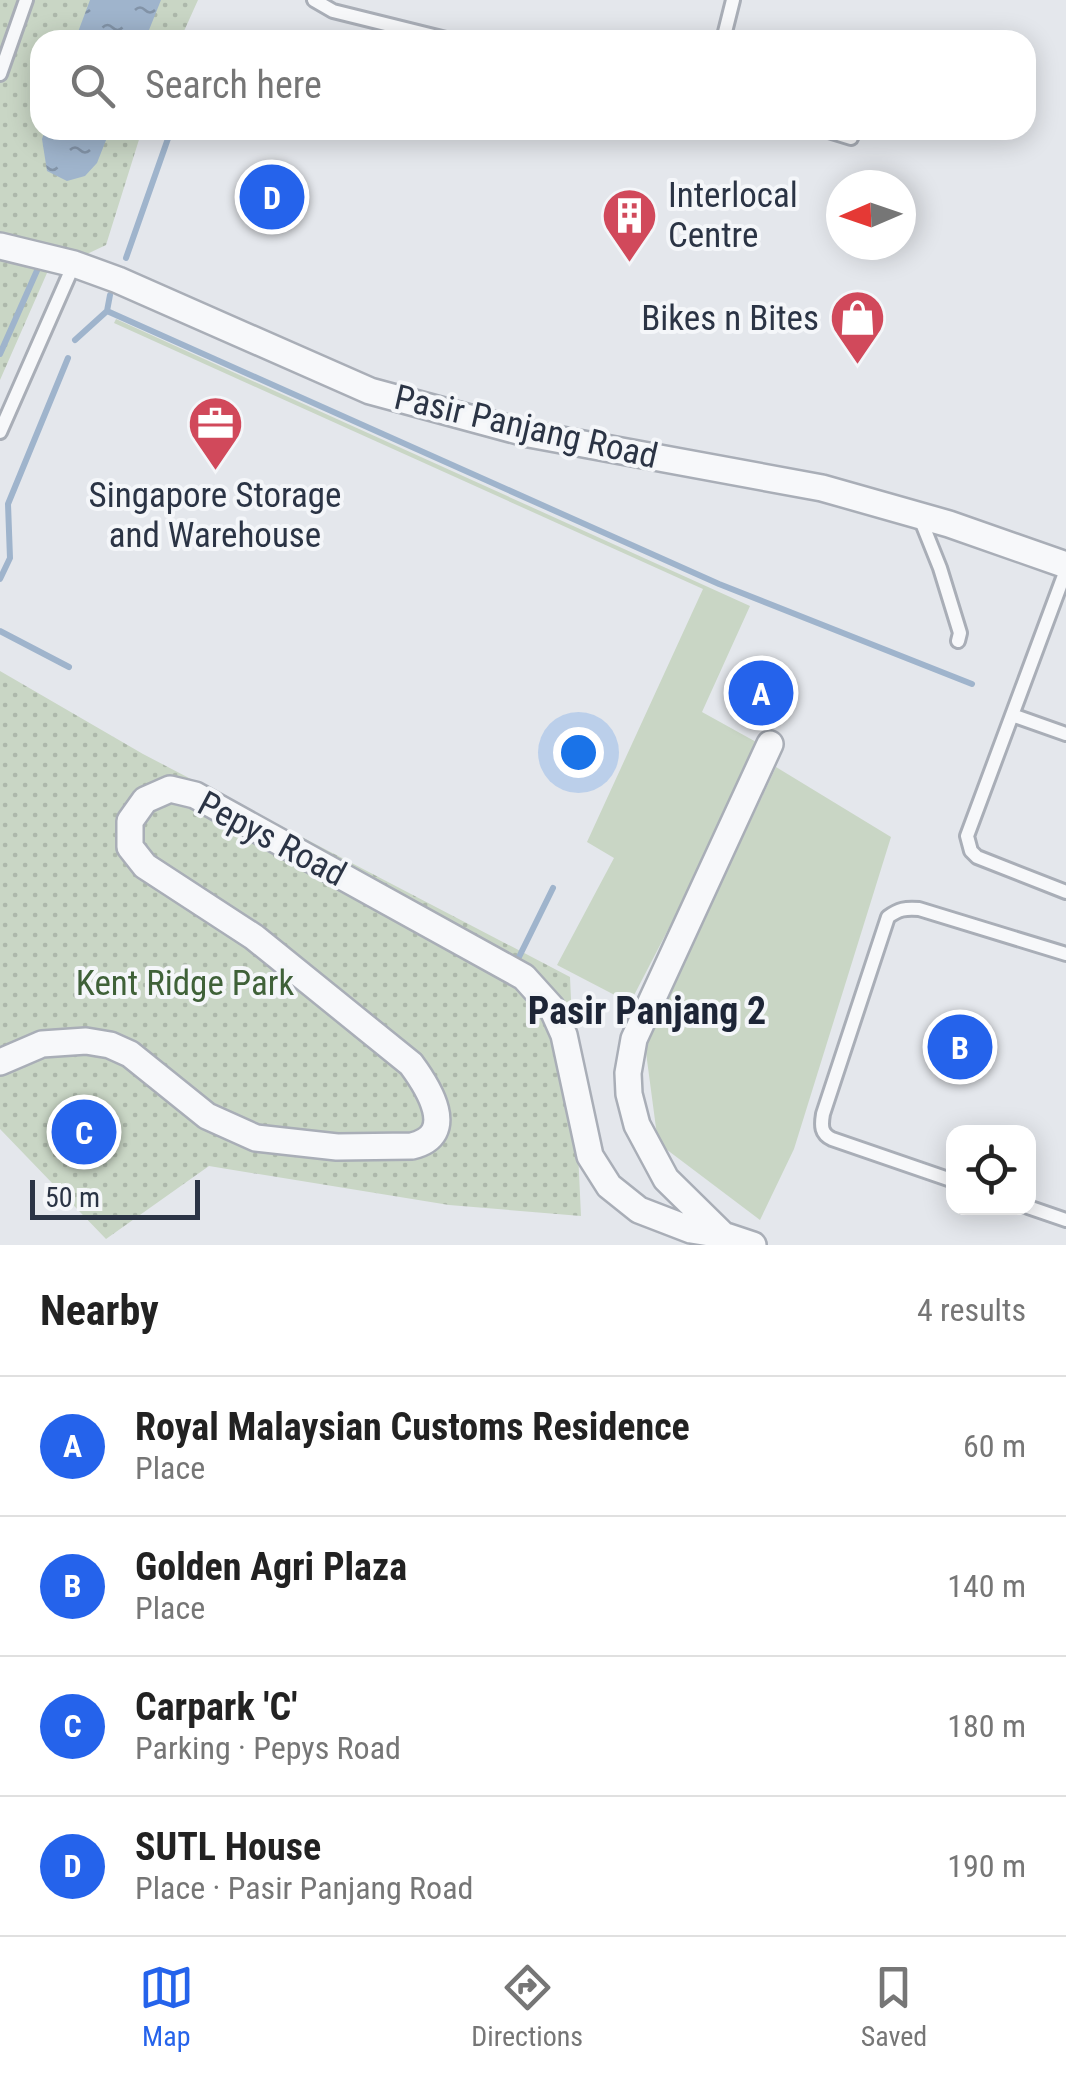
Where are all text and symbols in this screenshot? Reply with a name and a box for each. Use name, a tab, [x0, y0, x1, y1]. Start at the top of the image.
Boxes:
search box	[30, 30, 1036, 140]
icon: search	[65, 58, 120, 113]
text: Search here	[145, 63, 322, 107]
pin: D	[240, 160, 304, 234]
north arrow	[826, 170, 916, 260]
place label: Interlocal Centre	[668, 175, 798, 256]
building icon: Interlocal Centre	[599, 185, 659, 264]
shop icon: Bikes n Bites	[828, 288, 888, 367]
place label: Bikes n Bites	[641, 298, 819, 339]
street label: Pasir Panjang Road	[390, 377, 662, 477]
office icon: Singapore Storage and Warehouse	[185, 394, 245, 473]
place label: Singapore Storage and Warehouse	[89, 475, 341, 556]
pin: A	[728, 656, 794, 730]
your location	[553, 727, 604, 778]
street label: Pepys Road	[191, 783, 353, 895]
park label: Kent Ridge Park	[76, 963, 294, 1004]
district label: Pasir Panjang 2	[528, 989, 766, 1033]
pin: B	[928, 1010, 992, 1084]
pin: C	[52, 1094, 116, 1170]
map controls	[946, 1125, 1036, 1215]
button: locate	[946, 1125, 1036, 1215]
scale bar	[30, 1175, 200, 1220]
text: 50 m	[45, 1181, 100, 1214]
text: Nearby	[40, 1286, 159, 1335]
text: 4 results	[917, 1291, 1026, 1329]
text: Royal Malaysian Customs Residence	[135, 1405, 690, 1449]
text: A	[63, 1427, 82, 1465]
text: 60 m	[963, 1427, 1026, 1465]
text: Place	[135, 1449, 205, 1487]
text: Golden Agri Plaza	[135, 1545, 407, 1589]
text: B	[64, 1567, 81, 1605]
text: 140 m	[947, 1567, 1026, 1605]
text: Place	[135, 1589, 205, 1627]
text: Carpark 'C'	[135, 1685, 297, 1729]
text: C	[63, 1707, 82, 1745]
text: 180 m	[947, 1707, 1026, 1745]
text: Parking · Pepys Road	[135, 1729, 401, 1767]
text: SUTL House	[135, 1825, 321, 1869]
text: D	[63, 1847, 82, 1885]
text: 190 m	[947, 1847, 1026, 1885]
text: Place · Pasir Panjang Road	[135, 1869, 473, 1907]
tab: Map	[139, 1960, 194, 2053]
tab: Directions	[471, 1960, 583, 2053]
tab: Saved	[861, 1960, 927, 2053]

